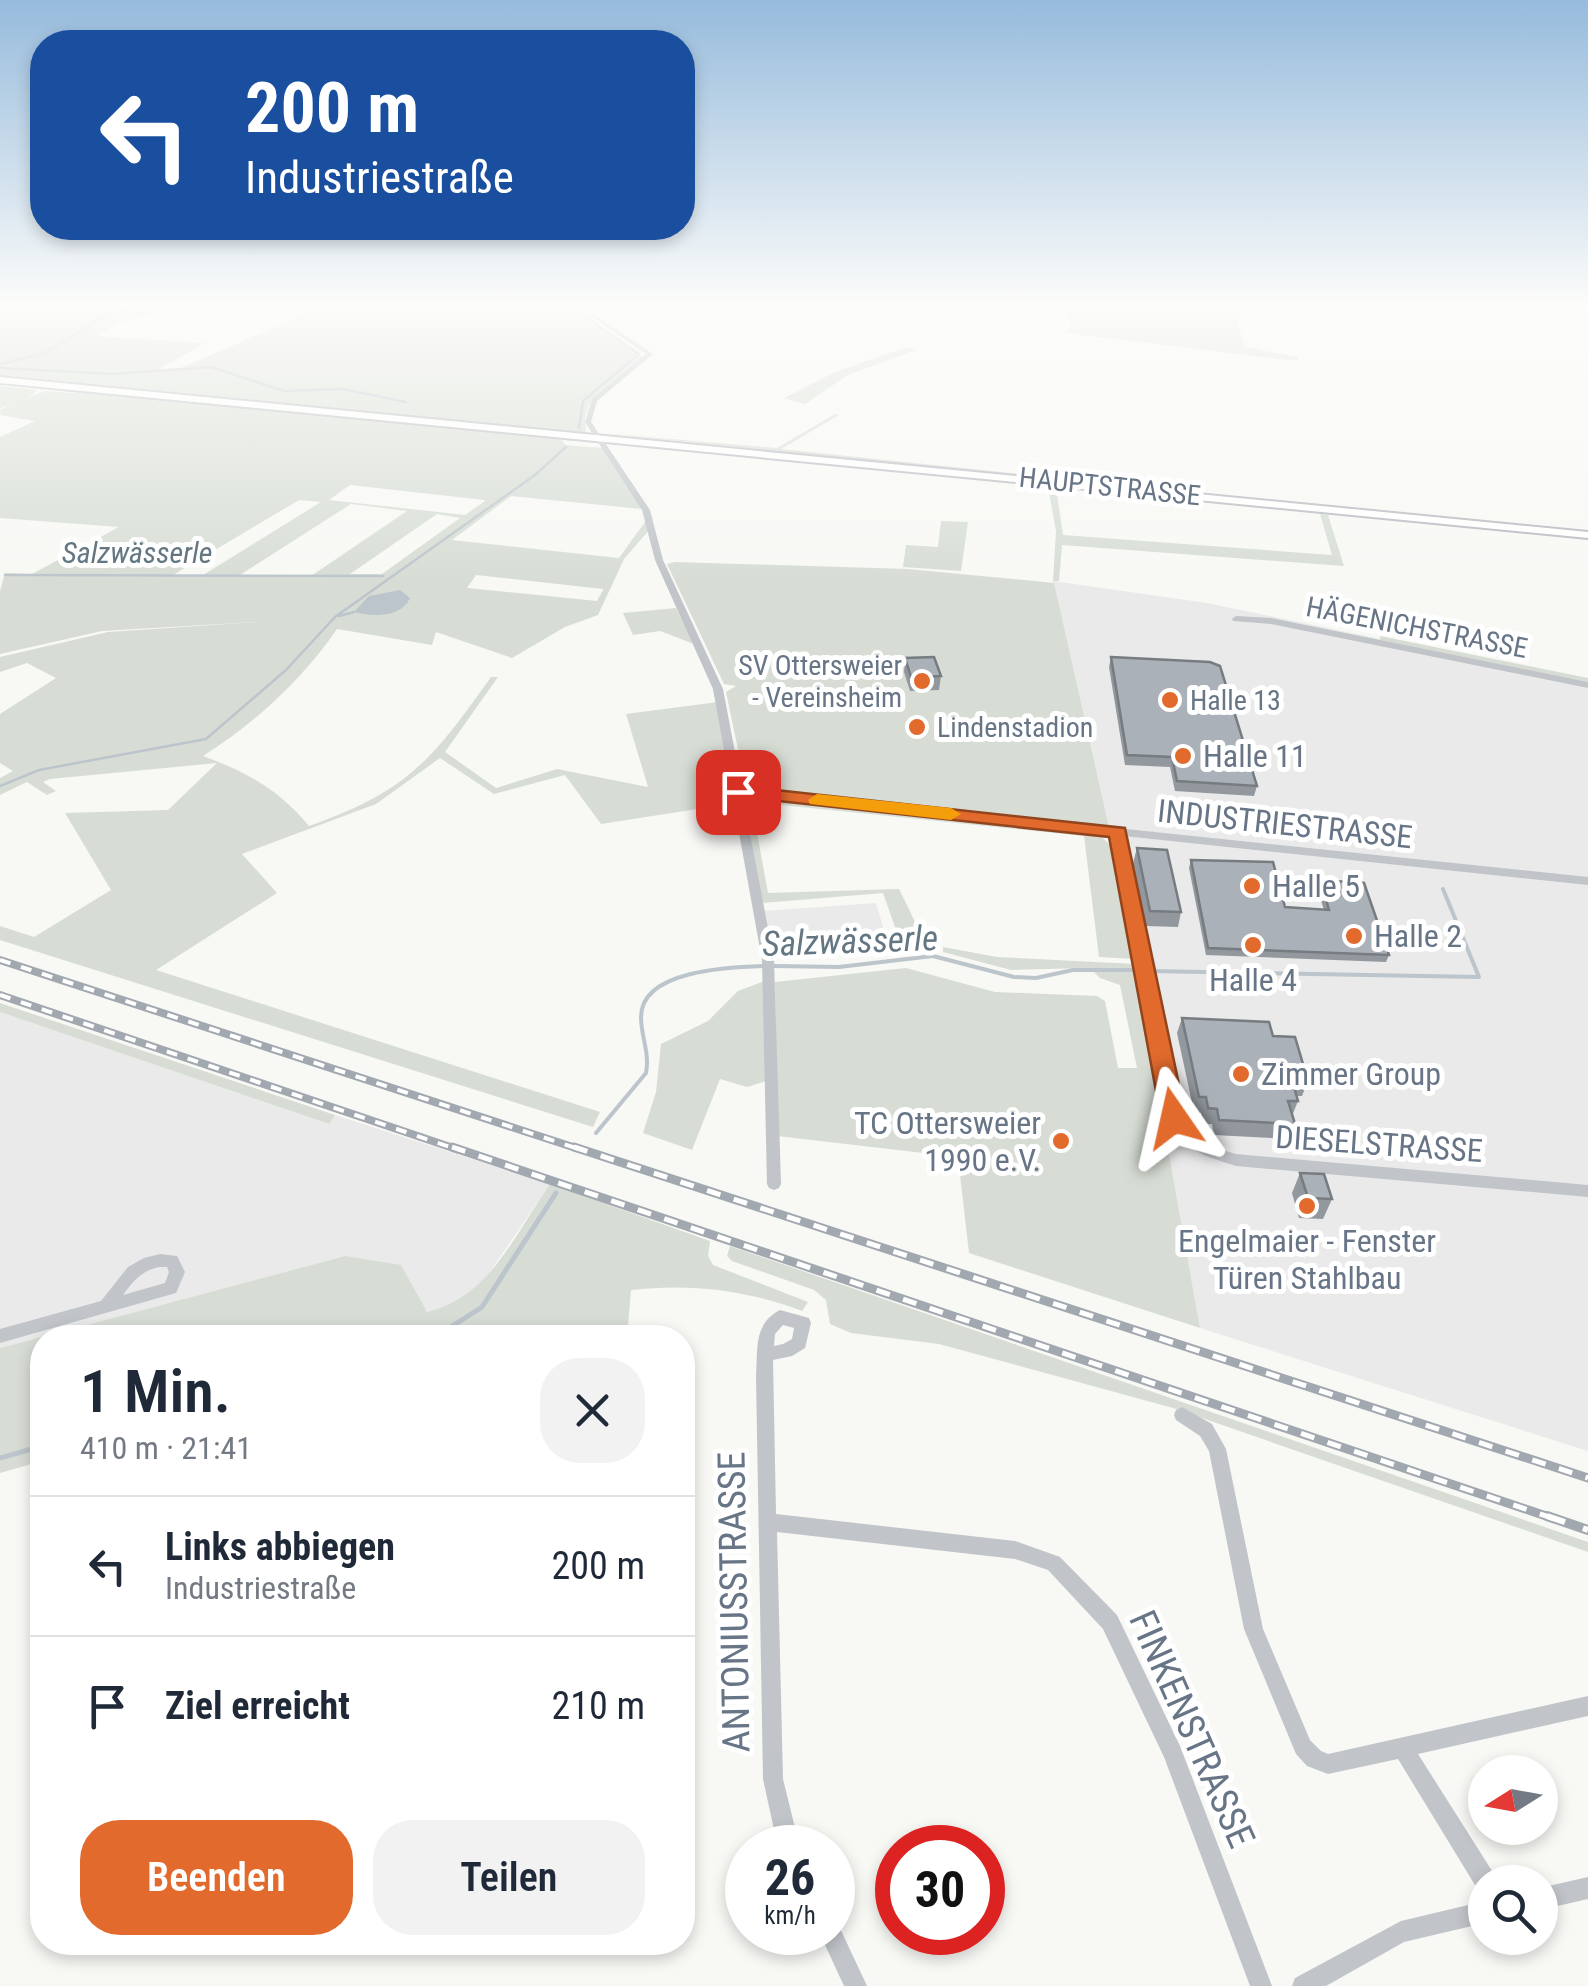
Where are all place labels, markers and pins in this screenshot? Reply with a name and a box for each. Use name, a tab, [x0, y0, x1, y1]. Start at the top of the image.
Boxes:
place label: SV Ottersweier - Vereinsheim	[738, 649, 902, 714]
marker: SV Ottersweier - Vereinsheim	[911, 670, 933, 692]
place label: Halle 13	[1190, 684, 1281, 717]
marker: Halle 13	[1159, 689, 1181, 711]
place label: Lindenstadion	[937, 711, 1093, 744]
marker: Lindenstadion	[906, 716, 928, 738]
place label: Halle 11	[1203, 737, 1307, 775]
marker: Halle 11	[1172, 745, 1194, 767]
pin	[696, 750, 781, 835]
place label: Halle 5	[1272, 867, 1360, 905]
marker: Halle 5	[1241, 875, 1263, 897]
place label: Halle 2	[1374, 917, 1462, 955]
marker: Halle 2	[1343, 925, 1365, 947]
marker: Halle 4	[1242, 934, 1264, 956]
place label: Halle 4	[1209, 961, 1297, 999]
place label: Zimmer Group	[1261, 1055, 1441, 1093]
marker: Zimmer Group	[1230, 1063, 1252, 1085]
place label: TC Ottersweier 1990 e.V.	[854, 1104, 1041, 1179]
marker: TC Ottersweier 1990 e.V.	[1050, 1130, 1072, 1152]
marker: Engelmaier - Fenster Türen Stahlbau	[1296, 1195, 1318, 1217]
place label: Engelmaier - Fenster Türen Stahlbau	[1178, 1222, 1436, 1297]

